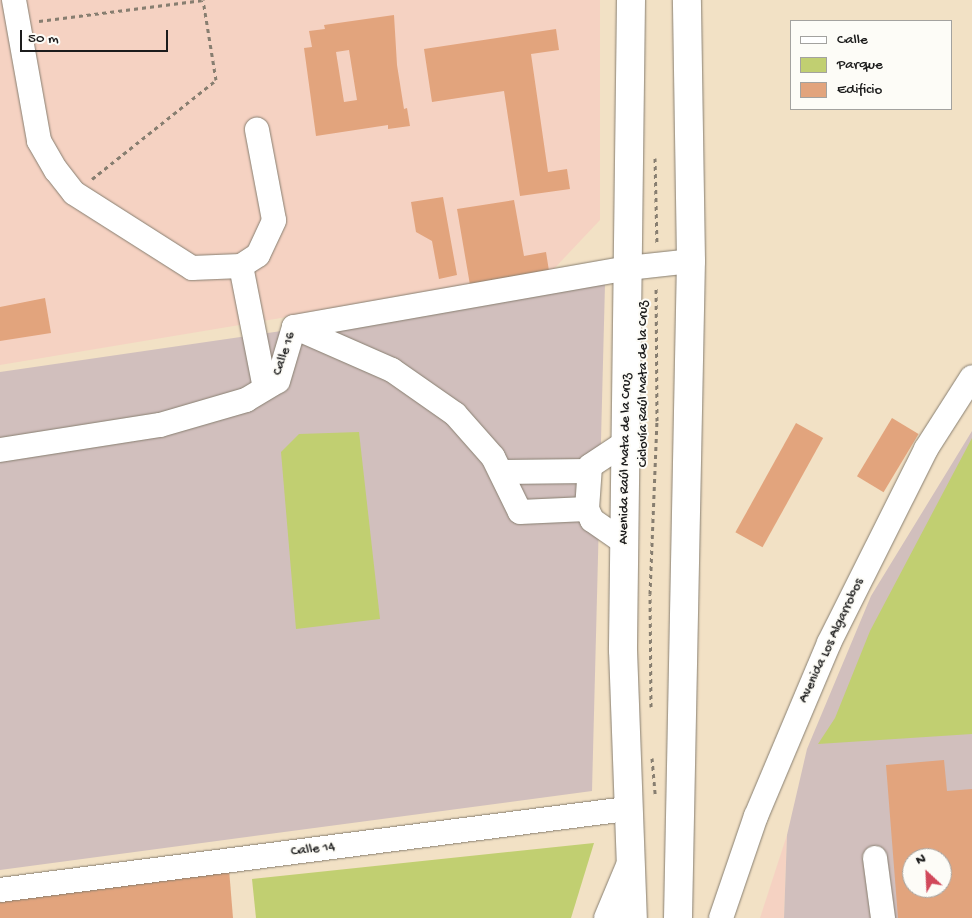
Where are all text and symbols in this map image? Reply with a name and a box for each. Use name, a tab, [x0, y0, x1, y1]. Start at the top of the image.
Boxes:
scale bar	[22, 20, 170, 52]
legend	[790, 20, 952, 110]
text: 50 m	[28, 30, 59, 48]
text: Calle	[837, 31, 868, 49]
text: Parque	[837, 56, 883, 74]
text: Edificio	[837, 81, 882, 99]
street label: Ciclovía Raúl Mata de la Cruz	[636, 301, 652, 467]
street label: Calle 16	[270, 330, 300, 378]
street label: Avenida Raúl Mata de la Cruz	[616, 373, 636, 545]
street label: Avenida Los Algarrobos	[796, 576, 868, 706]
street label: Calle 14	[290, 839, 336, 861]
north arrow	[902, 848, 952, 898]
text: N	[913, 850, 929, 869]

